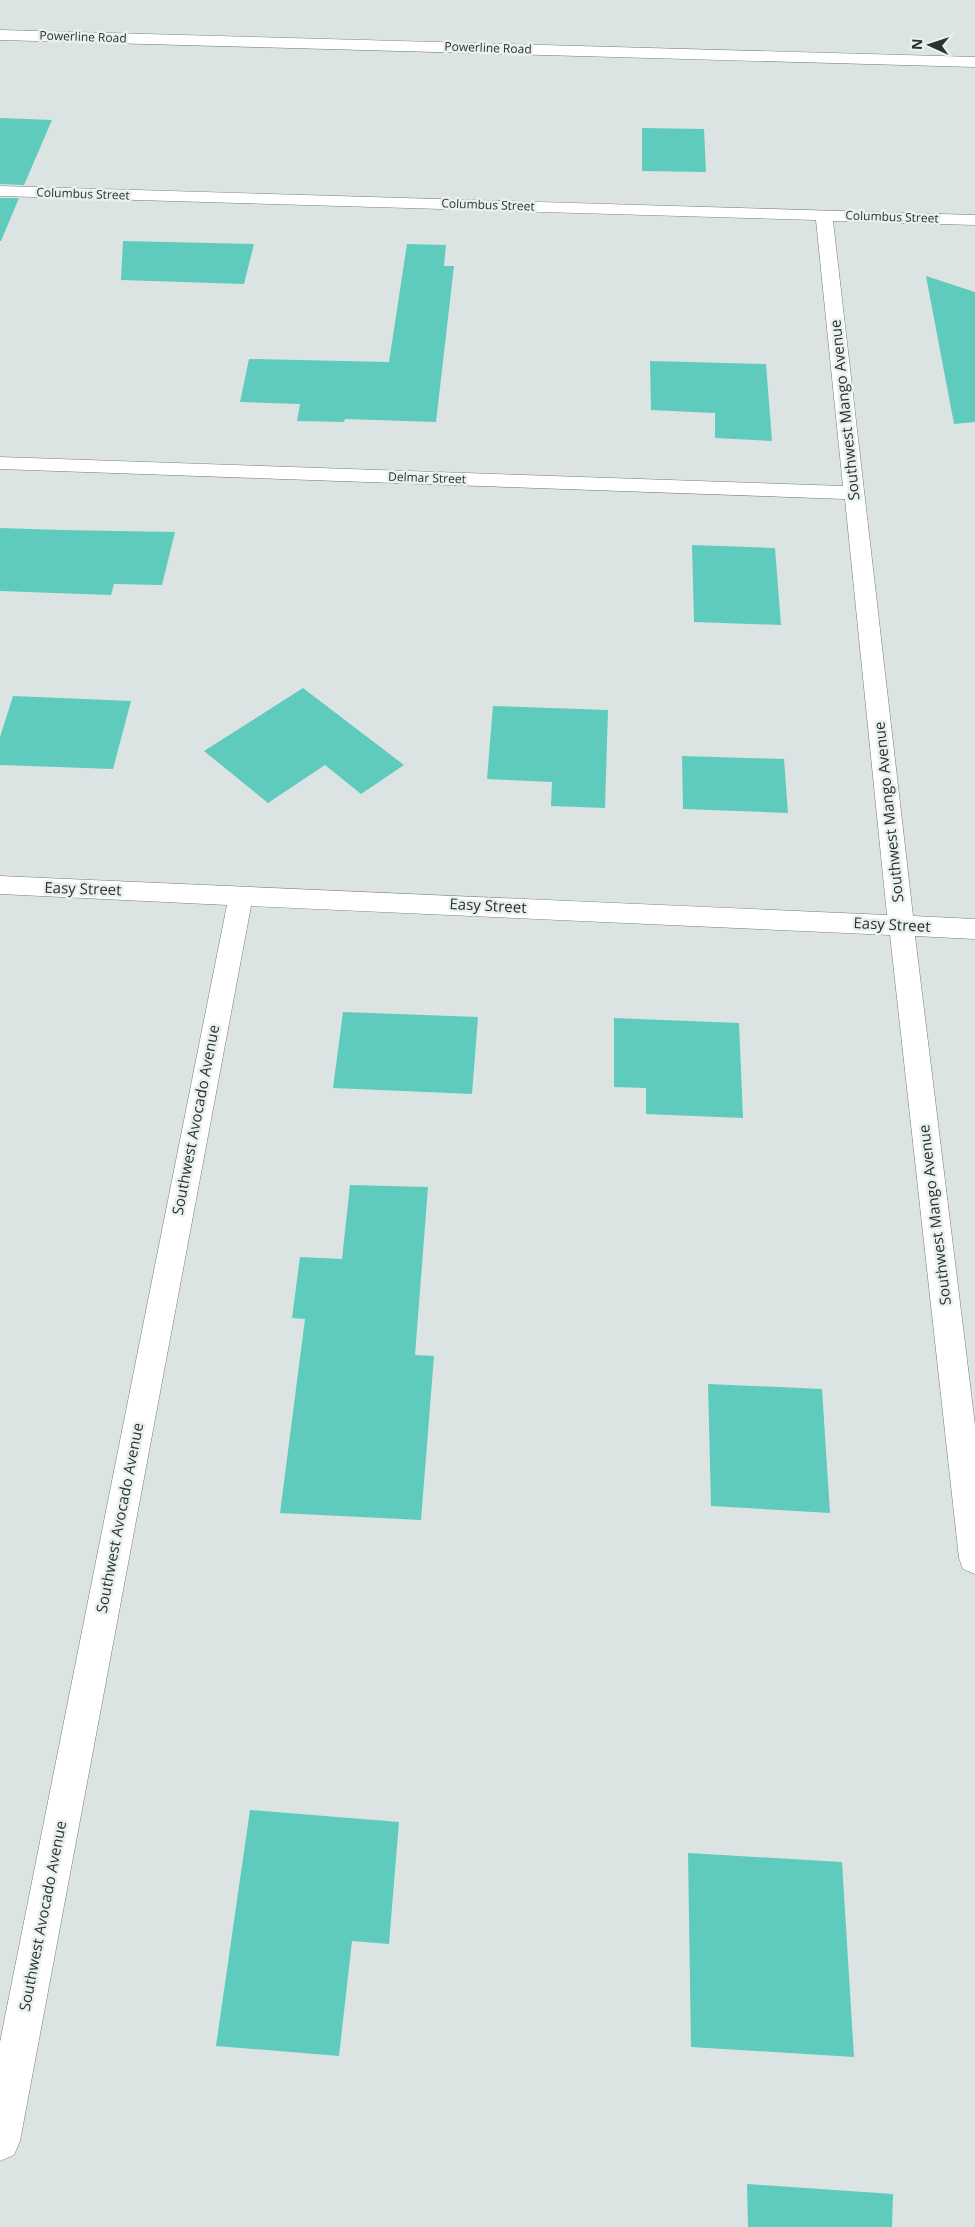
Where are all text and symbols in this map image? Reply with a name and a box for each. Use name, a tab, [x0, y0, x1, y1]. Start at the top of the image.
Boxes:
north arrow	[905, 20, 955, 70]
street label: Powerline Road	[39, 26, 127, 47]
street label: Powerline Road	[444, 37, 532, 58]
text: N	[907, 38, 926, 50]
street label: Columbus Street	[36, 183, 130, 204]
street label: Columbus Street	[441, 194, 535, 215]
street label: Columbus Street	[845, 206, 939, 227]
street label: Southwest Mango Avenue	[825, 319, 863, 502]
street label: Delmar Street	[388, 468, 466, 487]
street label: Southwest Mango Avenue	[869, 721, 907, 904]
street label: Easy Street	[44, 877, 122, 899]
street label: Easy Street	[449, 893, 527, 917]
street label: Easy Street	[853, 912, 931, 936]
street label: Southwest Avocado Avenue	[167, 1023, 223, 1217]
street label: Southwest Mango Avenue	[913, 1124, 955, 1307]
street label: Southwest Avocado Avenue	[91, 1421, 147, 1615]
street label: Southwest Avocado Avenue	[14, 1819, 70, 2013]

